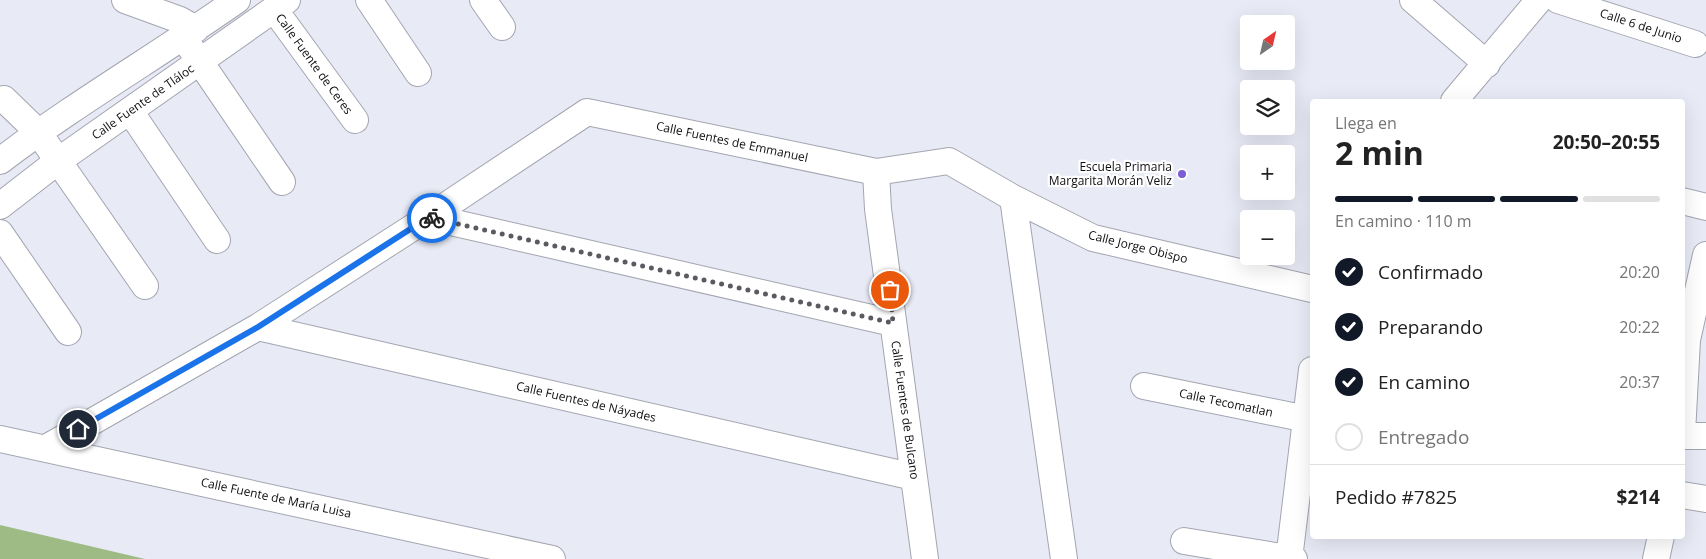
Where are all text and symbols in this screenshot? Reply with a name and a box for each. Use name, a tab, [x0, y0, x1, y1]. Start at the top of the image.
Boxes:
street label: Calle 6 de Junio	[1598, 4, 1684, 47]
street label: Calle Fuente de Ceres	[272, 10, 357, 118]
north arrow	[1240, 15, 1295, 70]
map controls	[1240, 15, 1295, 265]
street label: Calle Fuente de Tláloc	[88, 60, 198, 143]
button: layers	[1240, 80, 1295, 135]
text: Llega en	[1335, 112, 1397, 134]
street label: Calle Fuentes de Emmanuel	[655, 117, 810, 166]
text: 20:50–20:55	[1553, 129, 1660, 155]
text: 2 min	[1335, 131, 1424, 174]
button: +	[1240, 145, 1295, 200]
place label: Escuela Primaria Margarita Morán Veliz	[1049, 158, 1172, 189]
marker: Escuela Primaria Margarita Morán Veliz	[1176, 168, 1188, 180]
courier	[407, 193, 457, 243]
icon: bike	[418, 204, 446, 232]
button: −	[1240, 210, 1295, 265]
text: En camino · 110 m	[1335, 210, 1472, 232]
street label: Calle Jorge Obispo	[1087, 226, 1190, 267]
icon: check	[1335, 258, 1363, 286]
text: Confirmado	[1378, 259, 1483, 285]
text: 20:20	[1619, 261, 1660, 283]
pin	[869, 269, 911, 311]
icon: bag	[876, 276, 904, 304]
icon: check	[1335, 313, 1363, 341]
text: Preparando	[1378, 314, 1483, 340]
text: 20:22	[1619, 316, 1660, 338]
street label: Calle Fuentes de Bulcano	[887, 339, 924, 480]
icon: check	[1335, 368, 1363, 396]
text: En camino	[1378, 369, 1470, 395]
text: 20:37	[1619, 371, 1660, 393]
street label: Calle Fuentes de Náyades	[515, 377, 658, 426]
street label: Calle Tecomatlan	[1178, 384, 1275, 421]
pin	[57, 408, 99, 450]
icon: home	[64, 415, 92, 443]
text: Entregado	[1378, 424, 1469, 450]
street label: Calle Fuente de María Luisa	[199, 473, 353, 522]
text: Pedido #7825	[1335, 484, 1457, 510]
text: $214	[1617, 484, 1660, 510]

